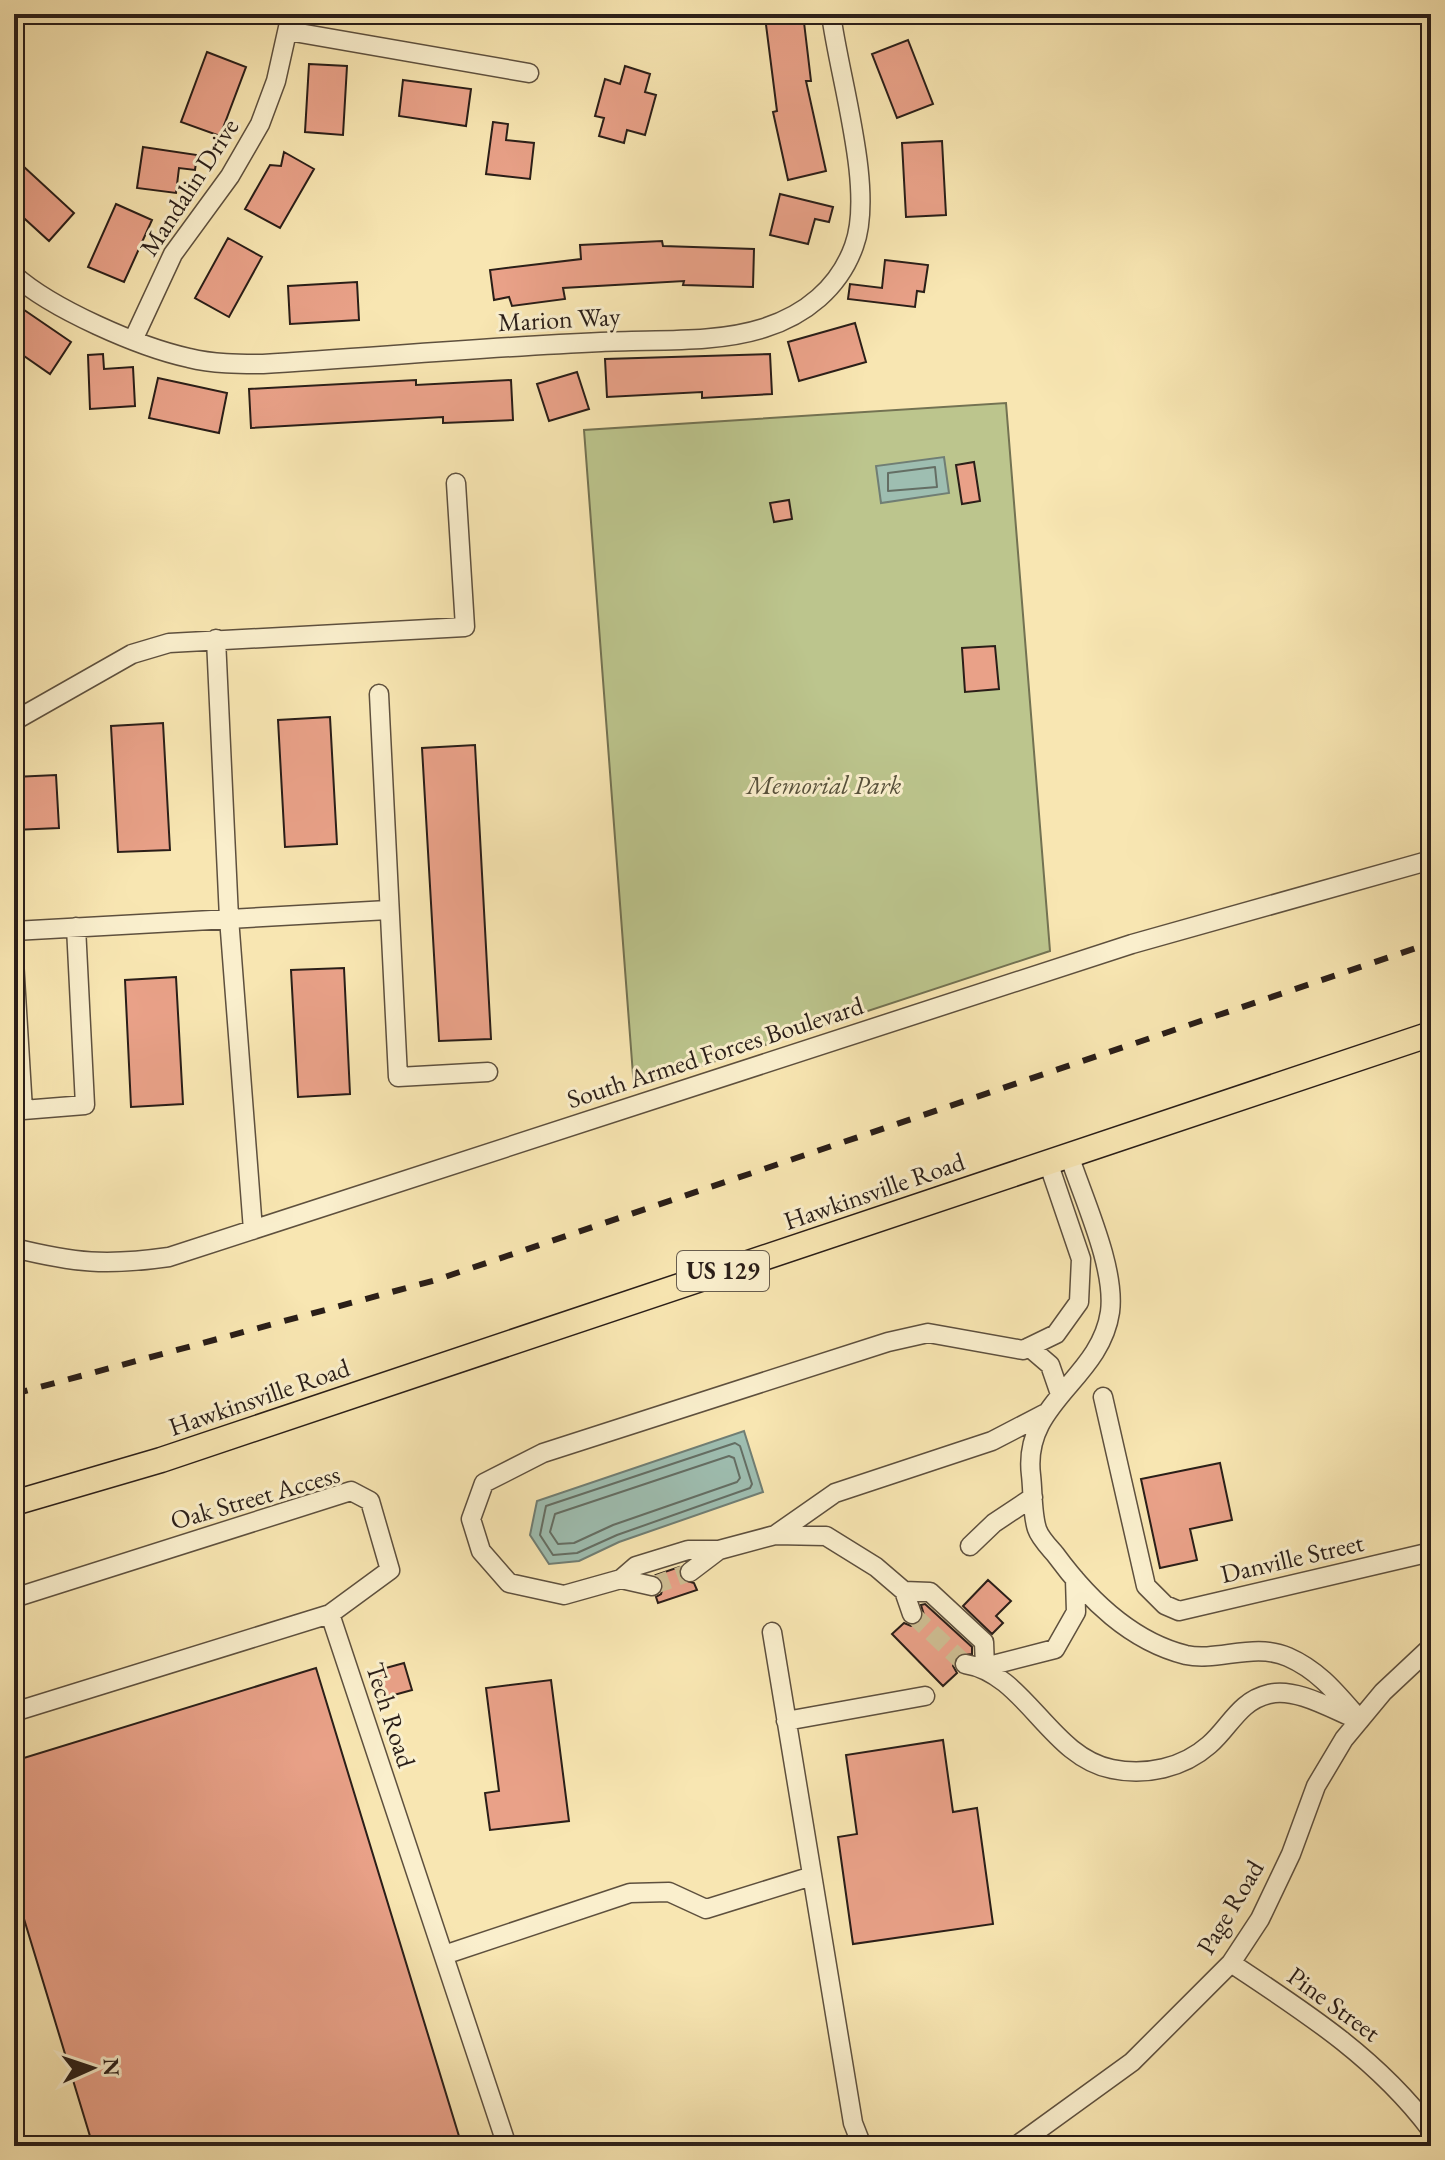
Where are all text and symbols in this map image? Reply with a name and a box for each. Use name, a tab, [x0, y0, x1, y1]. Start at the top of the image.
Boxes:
street label: Mandalin Drive	[132, 112, 246, 262]
street label: Marion Way	[497, 299, 622, 339]
park label: Memorial Park	[745, 768, 902, 802]
street label: South Armed Forces Boulevard	[562, 988, 868, 1116]
street label: Hawkinsville Road	[779, 1144, 970, 1238]
road number: US 129	[677, 1251, 769, 1291]
street label: Hawkinsville Road	[164, 1350, 355, 1444]
street label: Oak Street Access	[166, 1457, 344, 1537]
street label: Danville Street	[1217, 1525, 1367, 1591]
street label: Tech Road	[358, 1658, 424, 1772]
street label: Page Road	[1189, 1853, 1272, 1961]
street label: Pine Street	[1281, 1959, 1387, 2049]
north arrow	[52, 2028, 132, 2108]
text: N	[97, 2057, 126, 2077]

